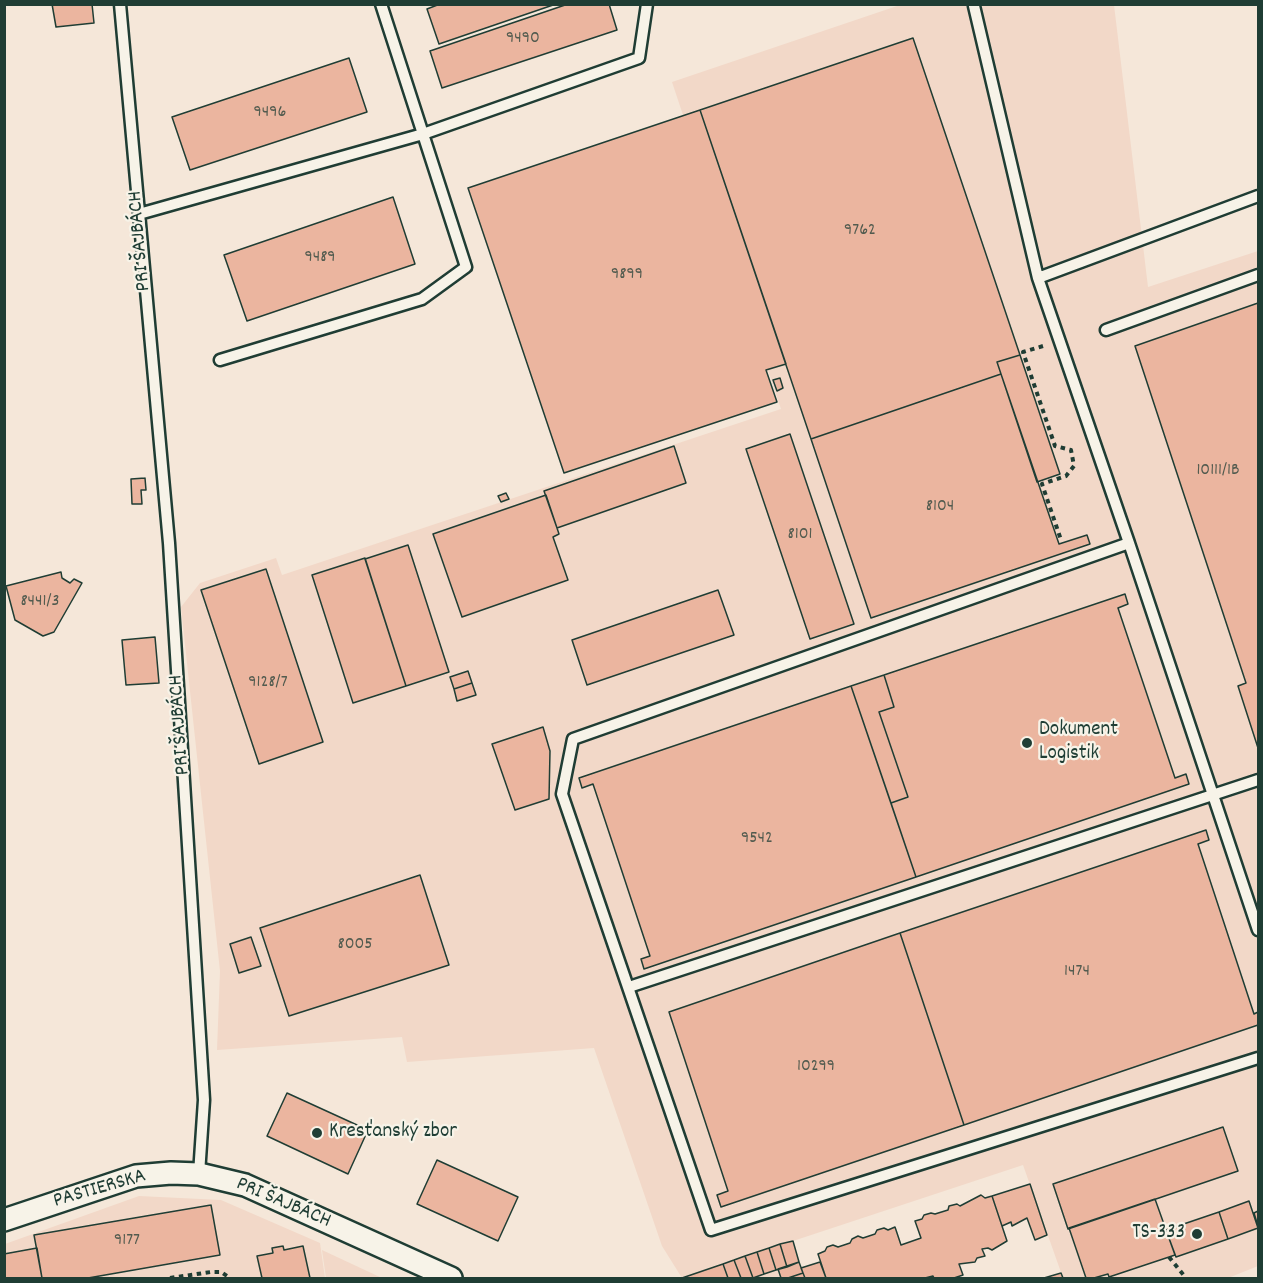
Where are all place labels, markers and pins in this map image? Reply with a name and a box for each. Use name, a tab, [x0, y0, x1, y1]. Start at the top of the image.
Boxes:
place label: Dokument Logistik	[1039, 718, 1118, 768]
marker: Dokument Logistik	[1020, 736, 1034, 750]
place label: Kresťanský zbor	[329, 1120, 457, 1146]
marker: Kresťanský zbor	[310, 1126, 324, 1140]
place label: TS-333	[1132, 1221, 1185, 1247]
marker: TS-333	[1190, 1227, 1204, 1241]

